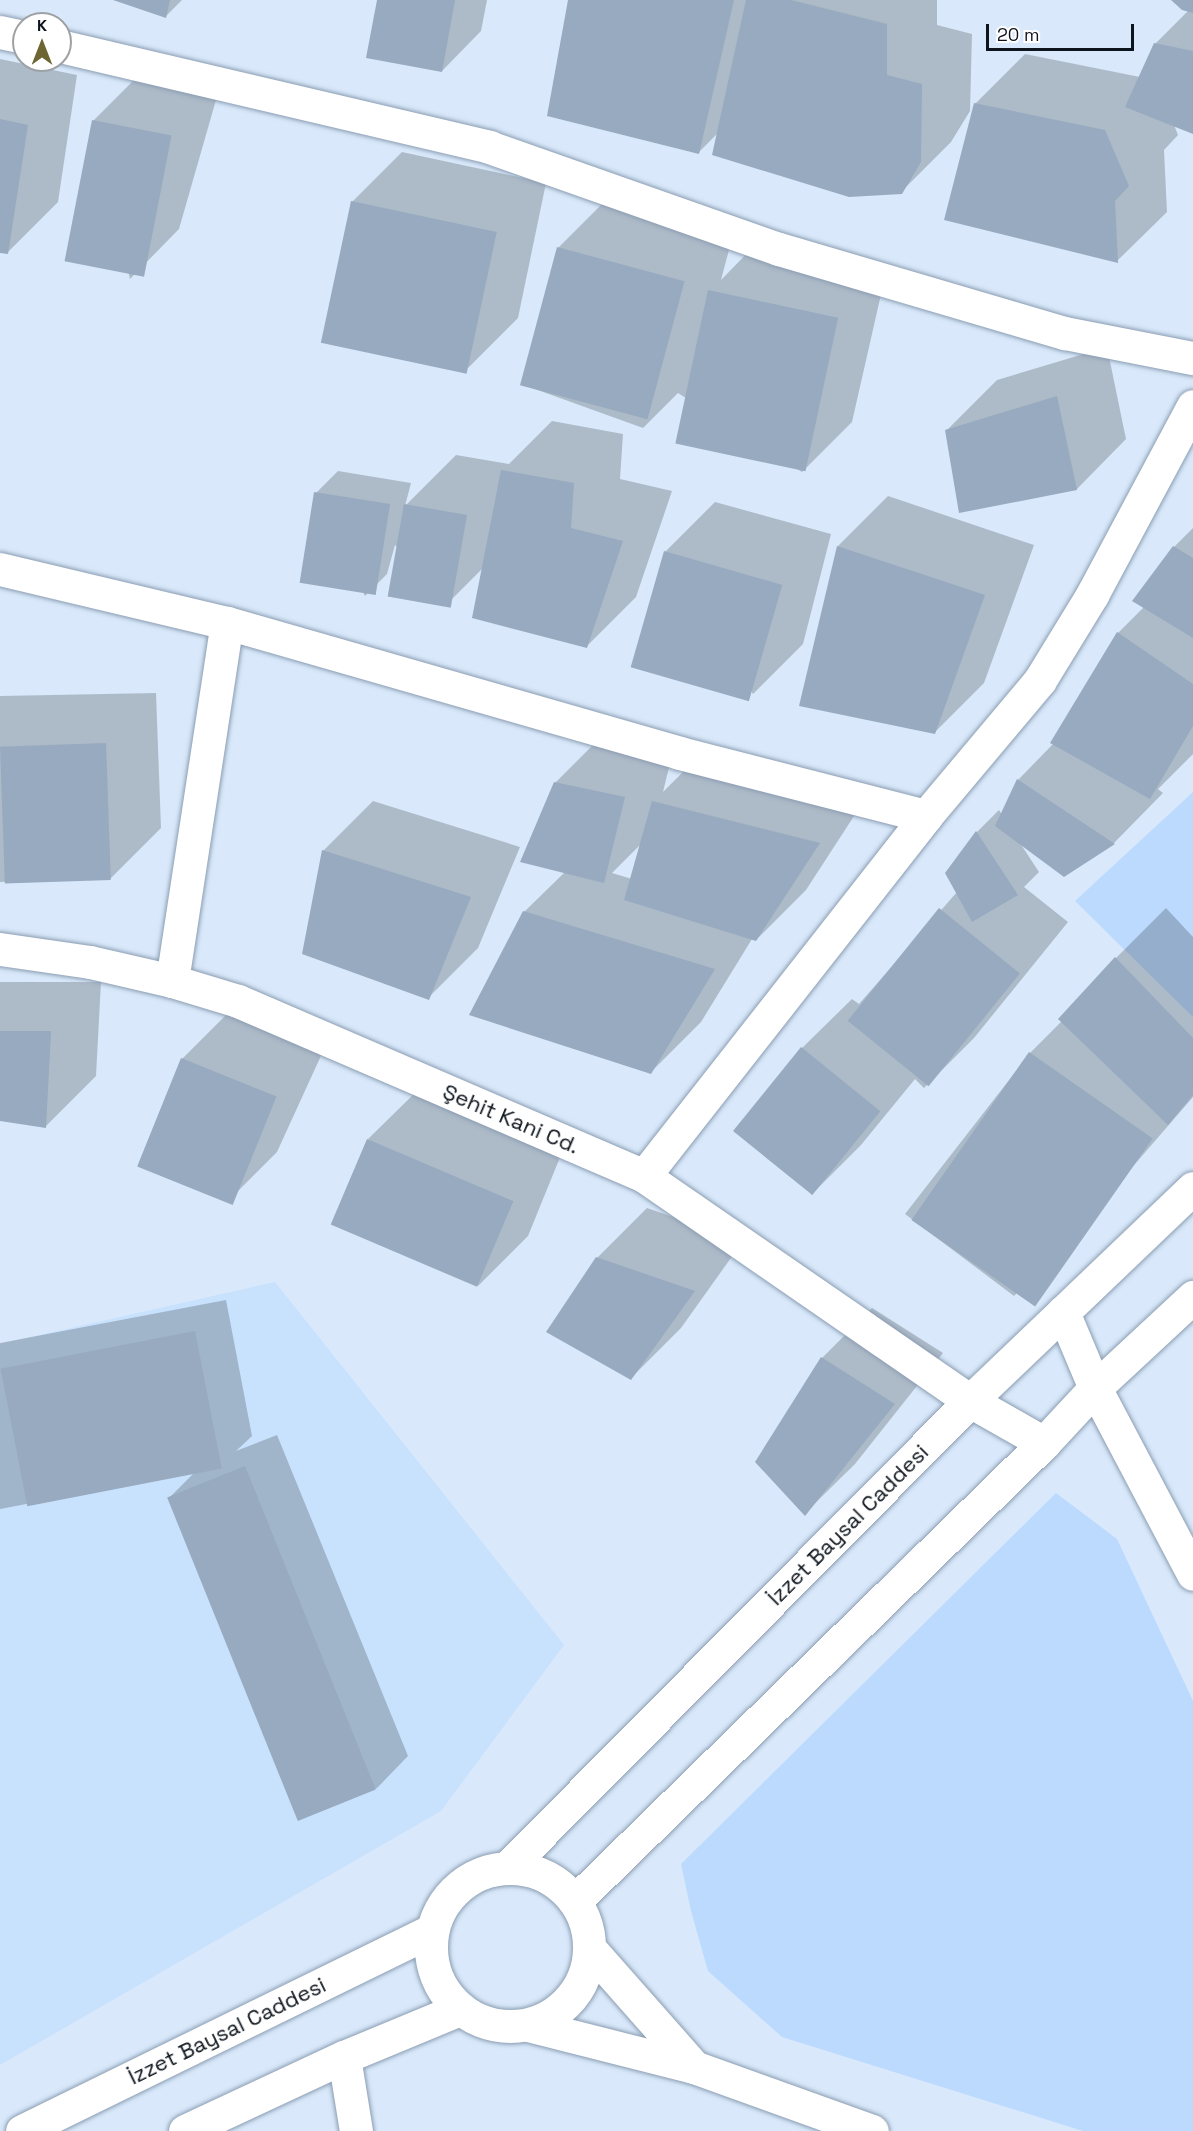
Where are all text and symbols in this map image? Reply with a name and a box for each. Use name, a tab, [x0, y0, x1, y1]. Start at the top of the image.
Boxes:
north arrow	[12, 12, 72, 72]
scale bar	[989, 12, 1138, 50]
text: K	[37, 15, 47, 36]
text: 20 m	[997, 23, 1040, 46]
street label: Şehit Kani Cd.	[439, 1078, 583, 1160]
street label: İzzet Baysal Caddesi	[762, 1439, 934, 1611]
street label: İzzet Baysal Caddesi	[124, 1972, 330, 2090]

